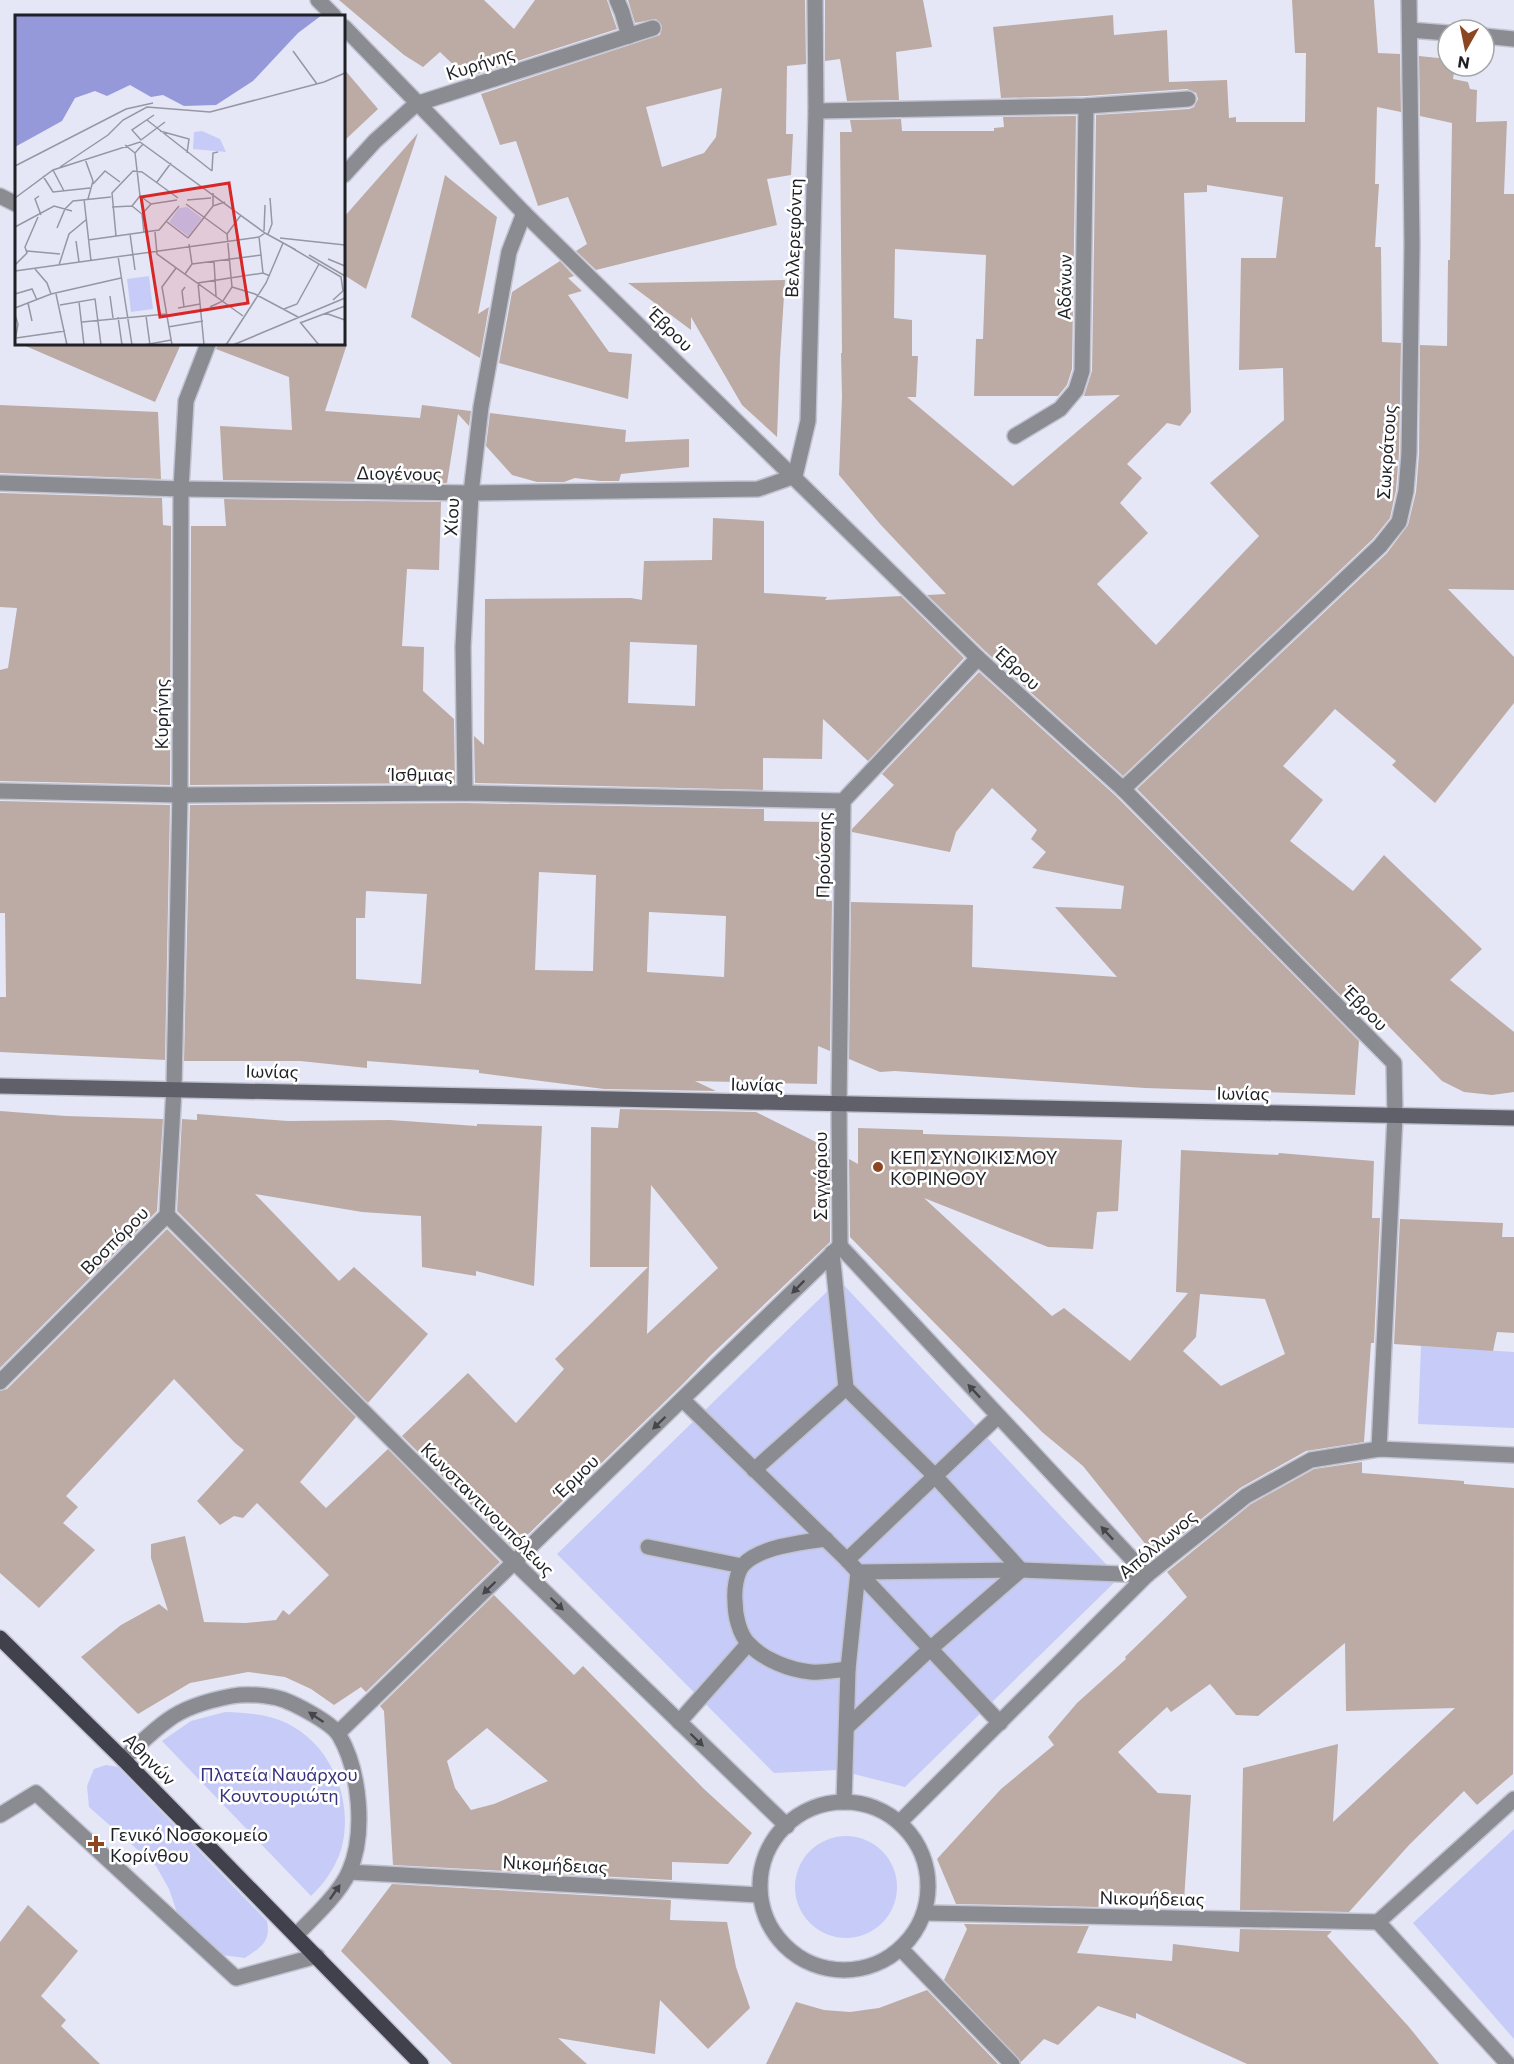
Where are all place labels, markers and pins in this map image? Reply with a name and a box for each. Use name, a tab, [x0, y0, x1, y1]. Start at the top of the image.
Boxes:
place label: ΚΕΠ ΣΥΝΟΙΚΙΣΜΟΥ ΚΟΡΙΝΘΟΥ	[890, 1146, 1058, 1189]
marker: ΚΕΠ ΣΥΝΟΙΚΙΣΜΟΥ ΚΟΡΙΝΘΟΥ	[871, 1160, 885, 1174]
place label: Γενικό Νοσοκομείο Κορίνθου	[110, 1823, 268, 1866]
marker: Γενικό Νοσοκομείο Κορίνθου	[87, 1835, 105, 1853]

